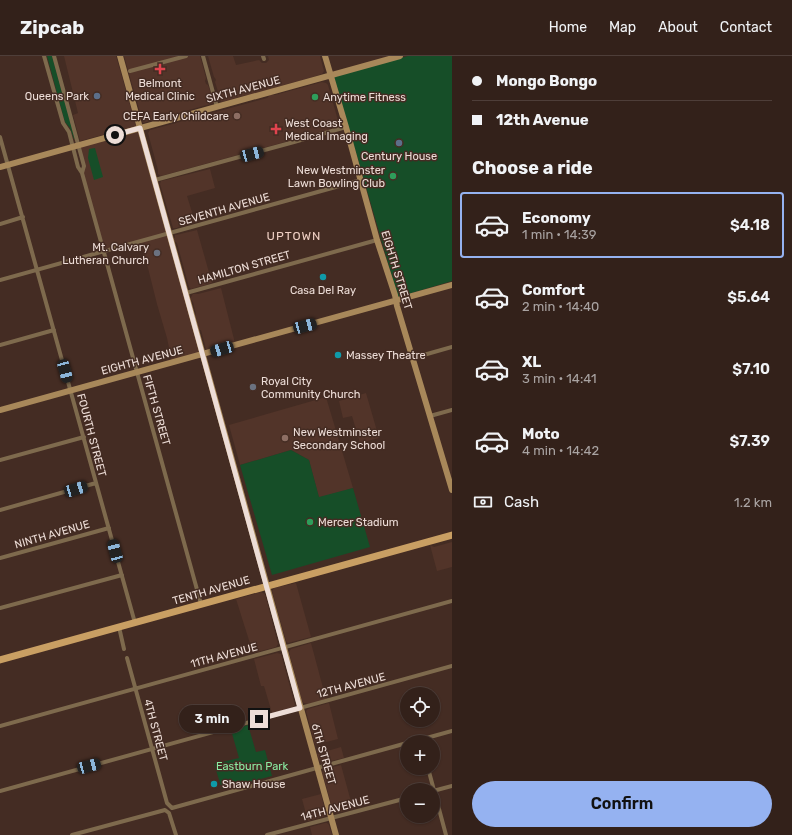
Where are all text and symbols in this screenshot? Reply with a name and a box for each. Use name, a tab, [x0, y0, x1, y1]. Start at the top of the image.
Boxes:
text: Zipcab	[20, 16, 84, 39]
text: Home	[549, 19, 587, 36]
text: Map	[609, 19, 636, 36]
text: About	[658, 19, 698, 36]
text: Contact	[720, 19, 772, 36]
marker: Belmont Medical Clinic	[154, 63, 166, 75]
text: Mongo Bongo	[496, 72, 597, 90]
street label: SIXTH AVENUE	[205, 73, 282, 106]
place label: Belmont Medical Clinic	[125, 77, 195, 103]
place label: Queens Park	[25, 90, 89, 103]
marker: Queens Park	[92, 91, 102, 101]
place label: Anytime Fitness	[323, 91, 406, 104]
marker: Anytime Fitness	[310, 92, 320, 102]
place label: CEFA Early Childcare	[123, 110, 229, 123]
marker: CEFA Early Childcare	[232, 111, 242, 121]
text: 12th Avenue	[496, 111, 589, 129]
place label: West Coast Medical Imaging	[285, 117, 368, 143]
marker: West Coast Medical Imaging	[270, 123, 282, 135]
route start	[106, 126, 124, 144]
marker: Century House	[394, 138, 404, 148]
car	[239, 145, 265, 163]
place label: Century House	[361, 150, 437, 163]
text: Choose a ride	[472, 157, 593, 179]
place label: New Westminster Lawn Bowling Club	[288, 164, 386, 190]
marker: New Westminster Lawn Bowling Club	[388, 171, 398, 181]
street label: SEVENTH AVENUE	[177, 190, 272, 229]
icon: car	[474, 207, 510, 243]
text: Economy	[522, 209, 591, 227]
text: $4.18	[730, 216, 770, 234]
text: 1 min · 14:39	[522, 227, 596, 242]
district label: UPTOWN	[267, 229, 321, 243]
street label: EIGHTH STREET	[378, 229, 415, 312]
place label: Mt. Calvary Lutheran Church	[62, 241, 149, 267]
marker: Mt. Calvary Lutheran Church	[152, 248, 162, 258]
street label: HAMILTON STREET	[196, 248, 293, 287]
marker: Casa Del Ray	[318, 272, 328, 282]
icon: car	[474, 279, 510, 315]
text: Comfort	[522, 281, 585, 299]
place label: Casa Del Ray	[290, 284, 356, 297]
text: $5.64	[727, 288, 770, 306]
text: 2 min · 14:40	[522, 299, 599, 314]
car	[292, 317, 318, 335]
car	[209, 340, 235, 358]
street label: EIGHTH AVENUE	[100, 343, 185, 378]
place label: Massey Theatre	[346, 349, 426, 362]
marker: Massey Theatre	[333, 350, 343, 360]
icon: car	[474, 351, 510, 387]
text: XL	[522, 353, 541, 371]
car	[56, 358, 74, 384]
text: $7.10	[732, 360, 770, 378]
text: 3 min · 14:41	[522, 371, 597, 386]
street label: FIFTH STREET	[140, 373, 173, 448]
place label: Royal City Community Church	[261, 375, 360, 401]
marker: Royal City Community Church	[248, 382, 258, 392]
street label: FOURTH STREET	[74, 392, 109, 479]
icon: car	[474, 423, 510, 459]
text: Moto	[522, 425, 560, 443]
place label: New Westminster Secondary School	[293, 426, 385, 452]
text: $7.39	[729, 432, 770, 450]
marker: New Westminster Secondary School	[280, 433, 290, 443]
text: 4 min · 14:42	[522, 443, 599, 458]
car	[63, 480, 89, 498]
icon: cash	[472, 491, 494, 513]
text: Cash	[504, 493, 539, 511]
text: 1.2 km	[734, 495, 772, 510]
place label: Mercer Stadium	[318, 516, 399, 529]
street label: NINTH AVENUE	[13, 517, 92, 551]
marker: Mercer Stadium	[305, 517, 315, 527]
car	[106, 538, 124, 564]
street label: TENTH AVENUE	[171, 573, 252, 608]
street label: 11TH AVENUE	[189, 640, 259, 671]
street label: 12TH AVENUE	[315, 670, 387, 701]
map controls	[400, 687, 440, 823]
button: locate	[400, 687, 440, 727]
street label: 4TH STREET	[141, 698, 170, 763]
callout: 3 min	[179, 705, 245, 733]
route end	[250, 710, 268, 728]
text: 3 min	[195, 711, 229, 726]
street label: 6TH STREET	[309, 722, 339, 787]
button: +	[400, 735, 440, 775]
car	[76, 757, 102, 775]
park label: Eastburn Park	[216, 760, 288, 773]
place label: Shaw House	[222, 778, 285, 791]
marker: Shaw House	[209, 779, 219, 789]
button: Confirm	[472, 781, 772, 827]
button: −	[400, 783, 440, 823]
street label: 14TH AVENUE	[299, 793, 371, 824]

